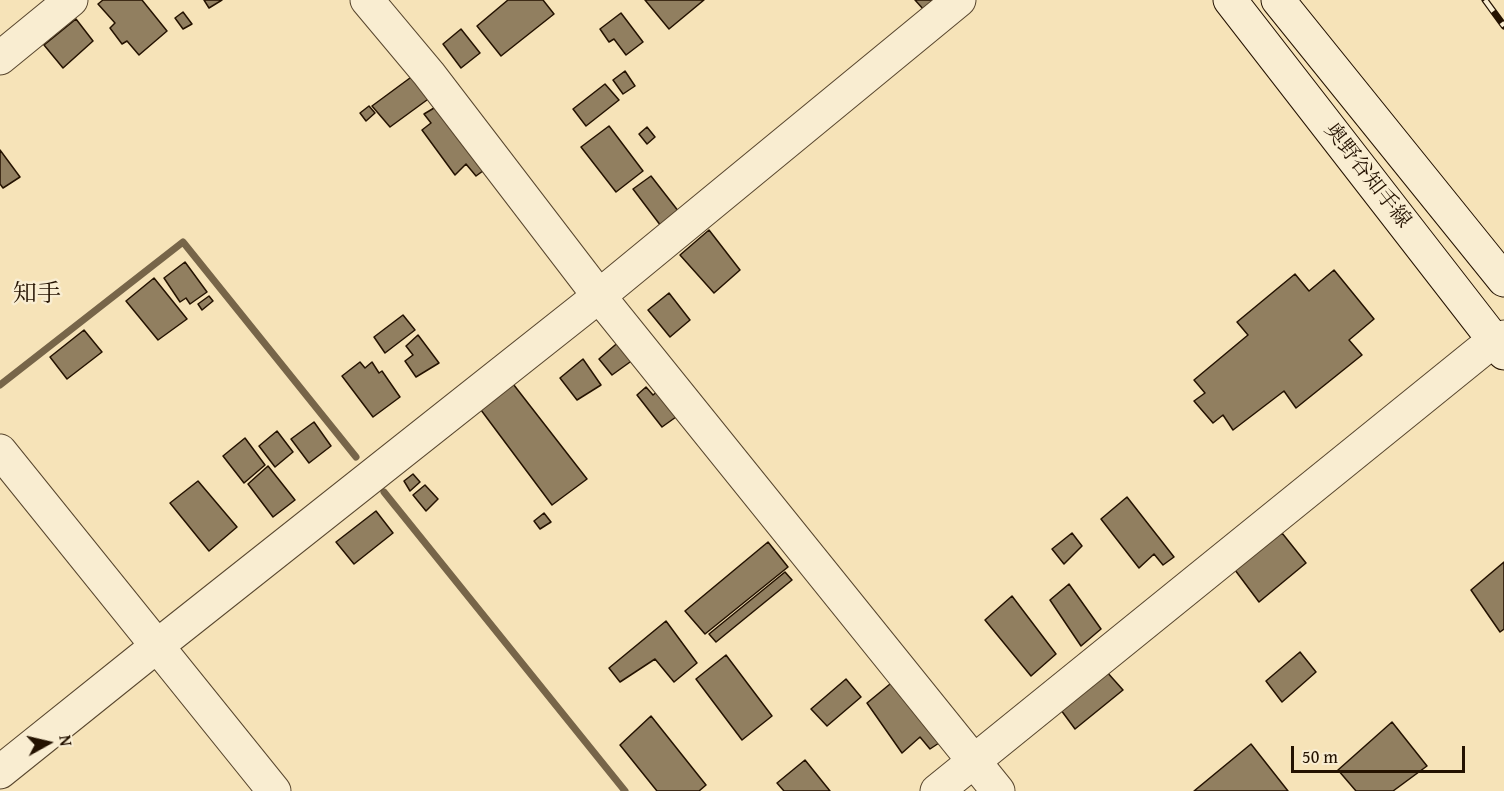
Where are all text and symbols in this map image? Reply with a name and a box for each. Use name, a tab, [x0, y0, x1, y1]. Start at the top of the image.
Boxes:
street label: 奥野谷知手線	[1318, 119, 1416, 233]
district label: 知手	[13, 281, 61, 309]
north arrow	[18, 713, 78, 773]
text: N	[53, 734, 78, 747]
scale bar	[1294, 734, 1468, 772]
text: 50 m	[1302, 743, 1338, 770]

